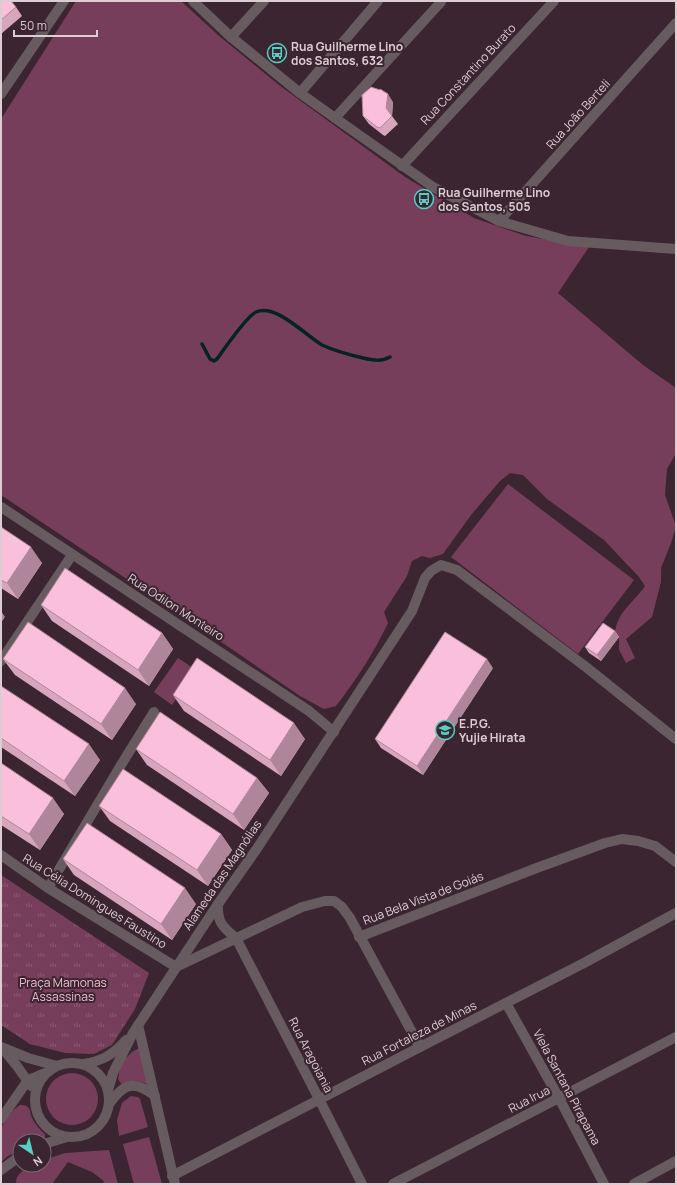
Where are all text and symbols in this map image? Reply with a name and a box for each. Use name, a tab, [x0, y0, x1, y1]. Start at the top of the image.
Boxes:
scale bar	[14, 12, 97, 38]
text: 50 m	[20, 17, 47, 34]
street label: Rua Constantino Burato	[417, 20, 519, 128]
place label: Rua Guilherme Lino dos Santos, 632	[291, 38, 403, 69]
bus stop icon: Rua Guilherme Lino dos Santos, 632	[266, 42, 288, 64]
street label: Rua João Berteli	[542, 75, 614, 153]
place label: Rua Guilherme Lino dos Santos, 505	[438, 184, 550, 215]
bus stop icon: Rua Guilherme Lino dos Santos, 505	[413, 188, 435, 210]
street label: Rua Odilon Monteiro	[124, 569, 228, 645]
place label: E.P.G. Yujie Hirata	[459, 715, 526, 746]
school or university icon: E.P.G. Yujie Hirata	[434, 719, 456, 741]
street label: Alameda das Magnólias	[179, 817, 265, 933]
street label: Rua Célia Domingues Faustino	[20, 850, 170, 952]
street label: Rua Bela Vista de Goiás	[360, 867, 486, 929]
park label: Praça Mamonas Assassinas	[19, 974, 107, 1005]
street label: Rua Fortaleza de Minas	[359, 997, 479, 1069]
street label: Rua Aragoiania	[285, 1014, 337, 1096]
street label: Viela Santana Pirapama	[529, 1026, 605, 1148]
street label: Rua Irua	[505, 1081, 553, 1117]
north arrow	[12, 1133, 52, 1173]
text: N	[30, 1153, 46, 1170]

